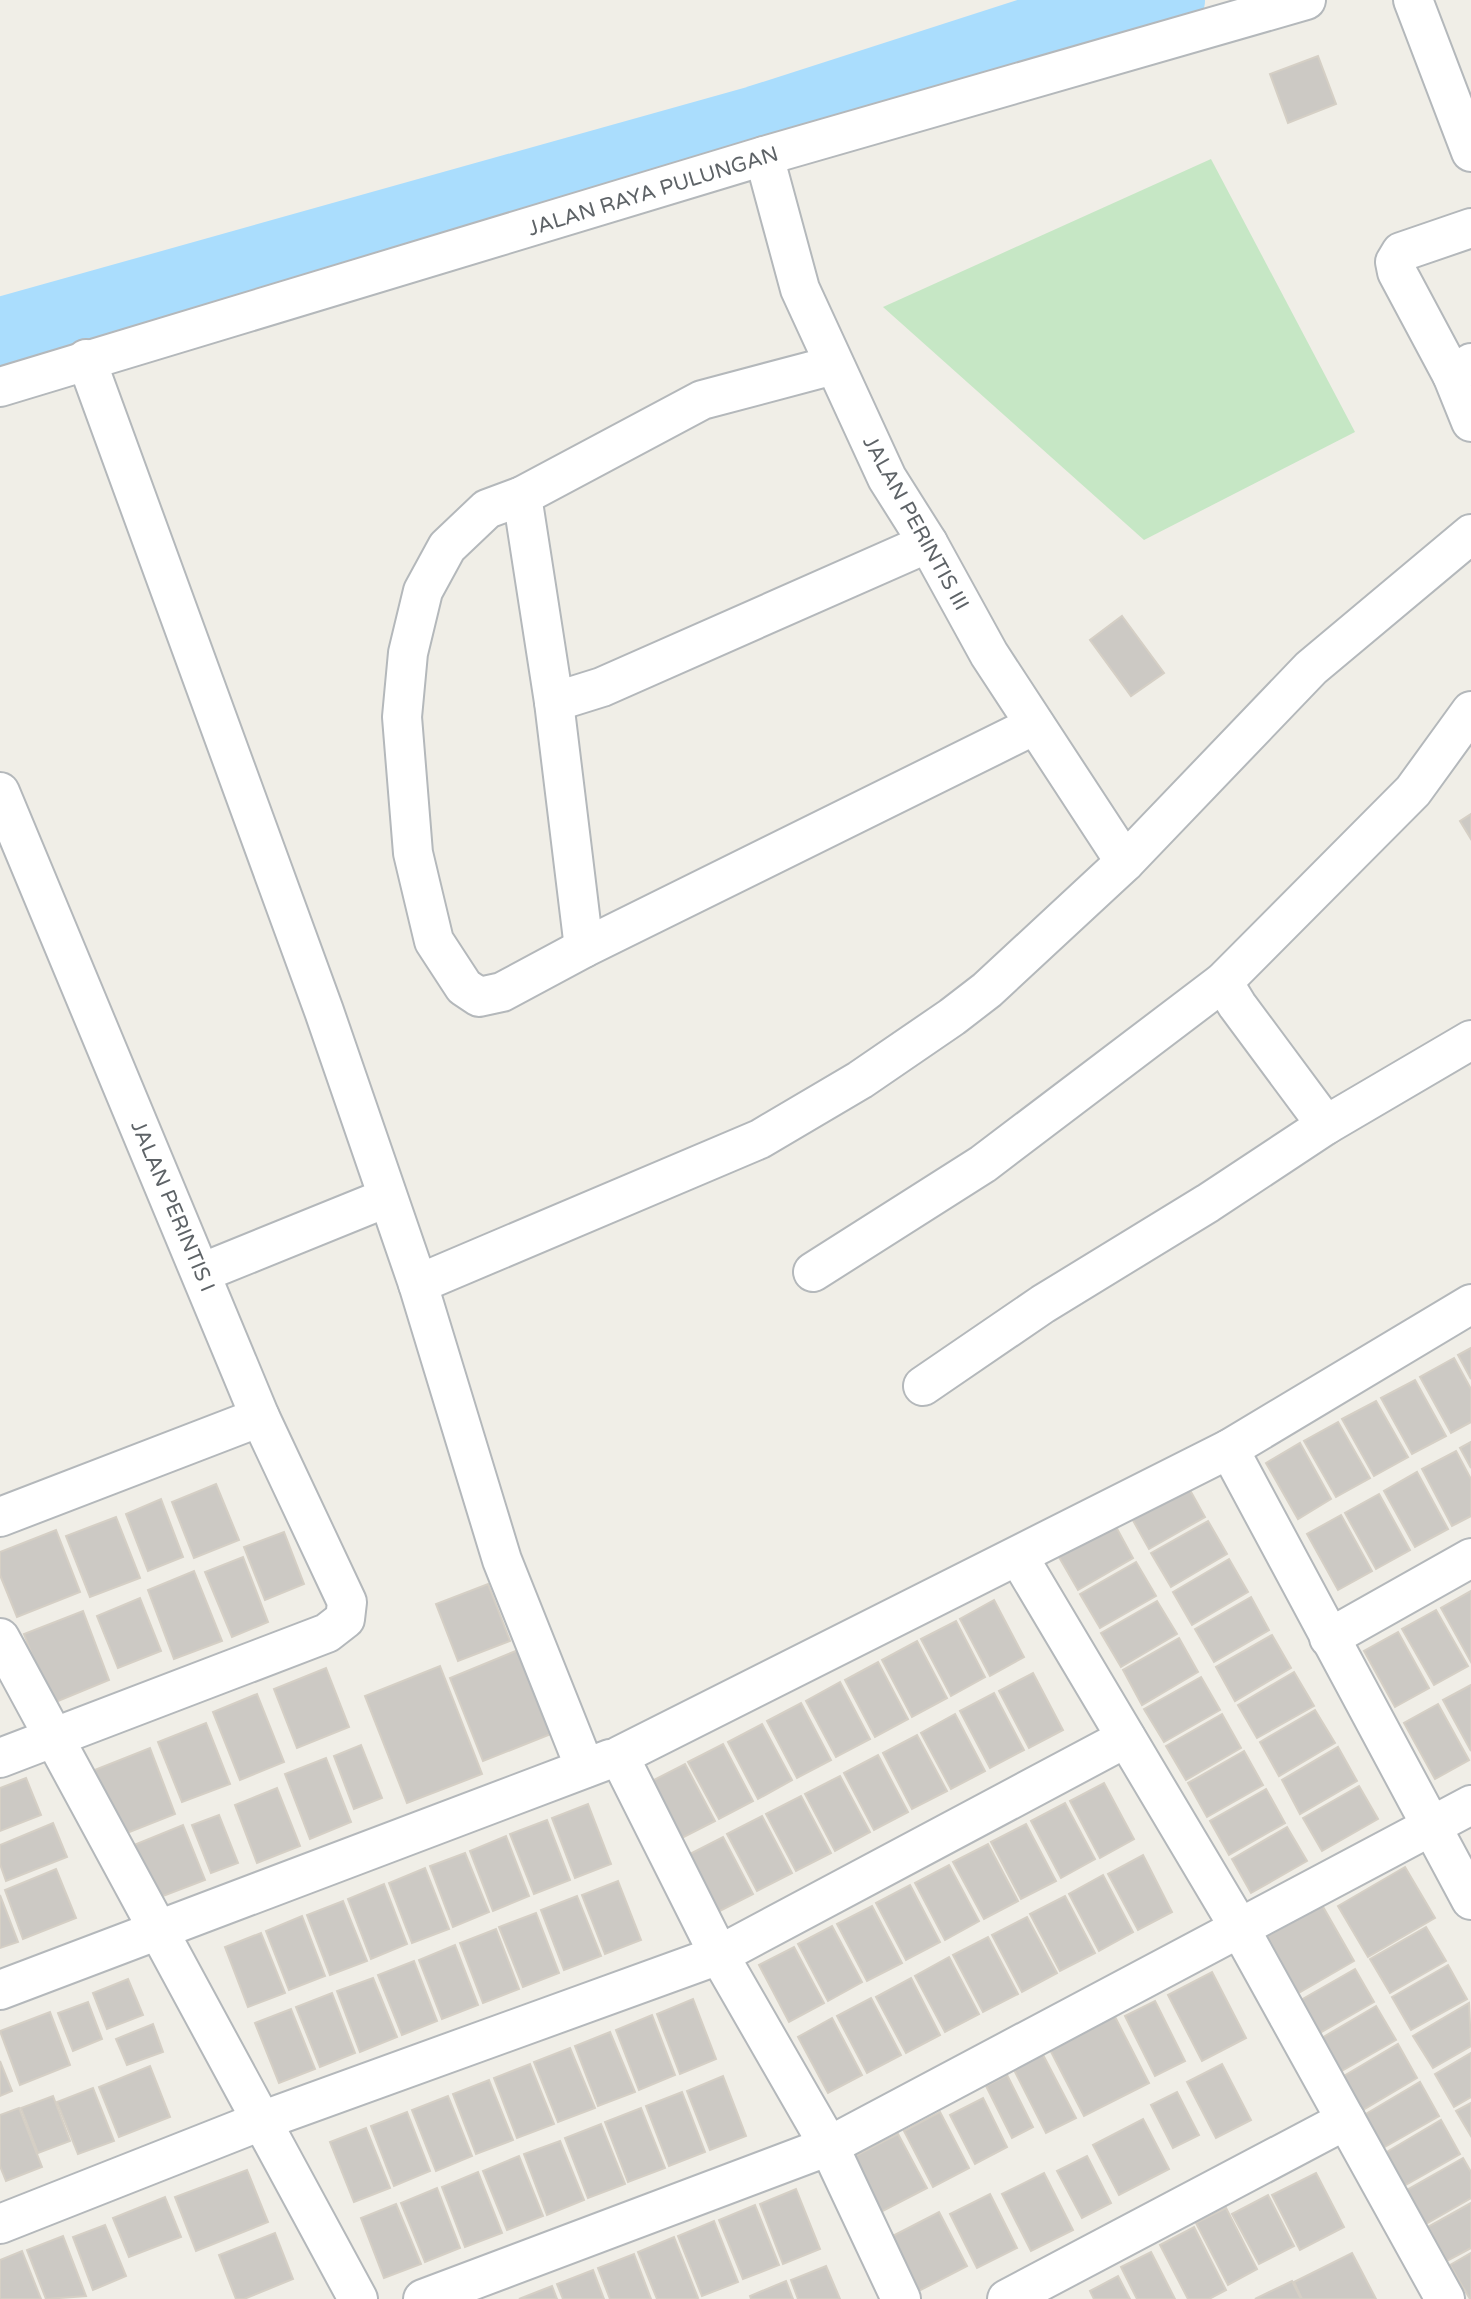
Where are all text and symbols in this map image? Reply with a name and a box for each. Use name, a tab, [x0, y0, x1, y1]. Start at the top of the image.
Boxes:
street label: JALAN RAYA PULUNGAN	[525, 141, 781, 242]
street label: JALAN PERINTIS III	[857, 432, 974, 615]
street label: JALAN PERINTIS I	[125, 1117, 220, 1296]

